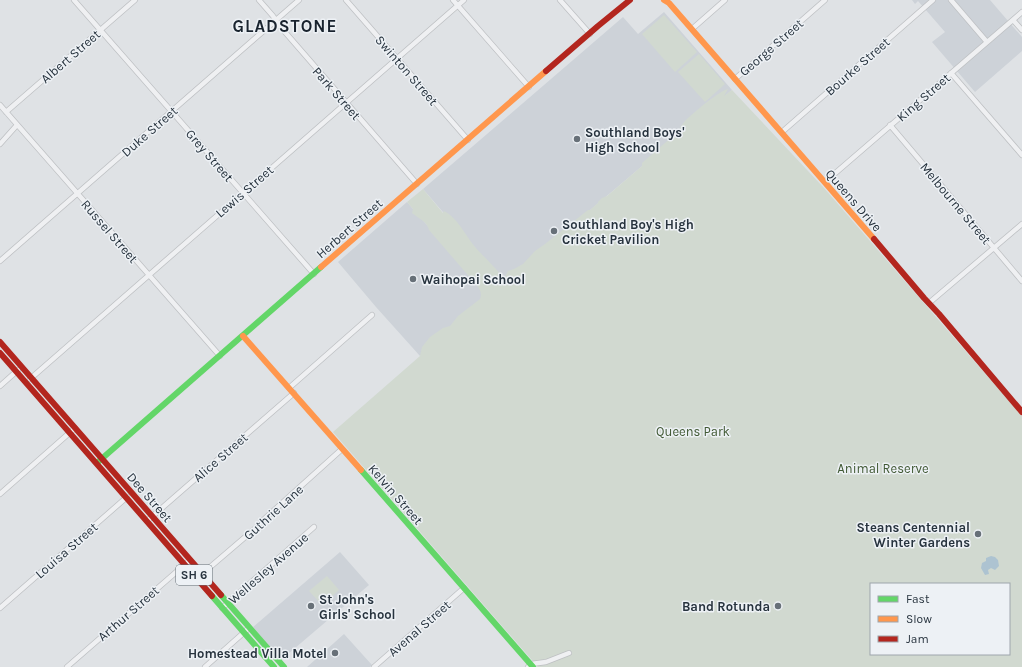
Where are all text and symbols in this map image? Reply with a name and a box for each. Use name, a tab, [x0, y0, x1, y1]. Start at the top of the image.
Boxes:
district label: GLADSTONE	[233, 16, 337, 36]
street label: George Street	[736, 16, 806, 79]
street label: Albert Street	[38, 26, 103, 86]
street label: Swinton Street	[372, 32, 441, 108]
street label: Bourke Street	[822, 34, 893, 98]
street label: Park Street	[310, 64, 364, 123]
street label: King Street	[894, 70, 953, 125]
street label: Duke Street	[118, 103, 180, 160]
place label: Southland Boys' High School	[585, 125, 684, 155]
street label: Grey Street	[183, 126, 237, 185]
marker: Southland Boys' High School	[572, 134, 582, 144]
street label: Melbourne Street	[917, 159, 994, 247]
street label: Lewis Street	[212, 162, 276, 221]
street label: Queens Drive	[822, 166, 885, 235]
street label: Herbert Street	[313, 195, 386, 261]
street label: Russel Street	[78, 197, 141, 266]
place label: Southland Boy's High Cricket Pavilion	[562, 217, 694, 247]
marker: Southland Boy's High Cricket Pavilion	[549, 226, 559, 236]
place label: Waihopai School	[421, 272, 525, 287]
marker: Waihopai School	[408, 274, 418, 284]
park label: Queens Park	[656, 424, 730, 439]
street label: Alice Street	[190, 430, 251, 485]
street label: Kelvin Street	[365, 461, 426, 528]
park label: Animal Reserve	[837, 461, 929, 476]
street label: Dee Street	[124, 469, 175, 525]
street label: Guthrie Lane	[240, 481, 306, 543]
street label: Louisa Street	[32, 519, 101, 582]
place label: Steans Centennial Winter Gardens	[857, 520, 970, 550]
street label: Wellesley Avenue	[225, 529, 312, 607]
marker: Steans Centennial Winter Gardens	[973, 529, 983, 539]
road number: SH 6	[176, 565, 212, 585]
street label: Arthur Street	[95, 583, 162, 644]
legend	[870, 583, 1010, 655]
place label: St John's Girls' School	[319, 592, 396, 622]
text: Fast	[906, 592, 930, 606]
street label: Avenal Street	[385, 597, 454, 660]
place label: Band Rotunda	[682, 599, 770, 614]
marker: St John's Girls' School	[306, 601, 316, 611]
marker: Band Rotunda	[773, 601, 783, 611]
text: Slow	[906, 612, 932, 626]
text: Jam	[906, 632, 929, 646]
place label: Homestead Villa Motel	[188, 646, 327, 661]
marker: Homestead Villa Motel	[330, 648, 340, 658]

